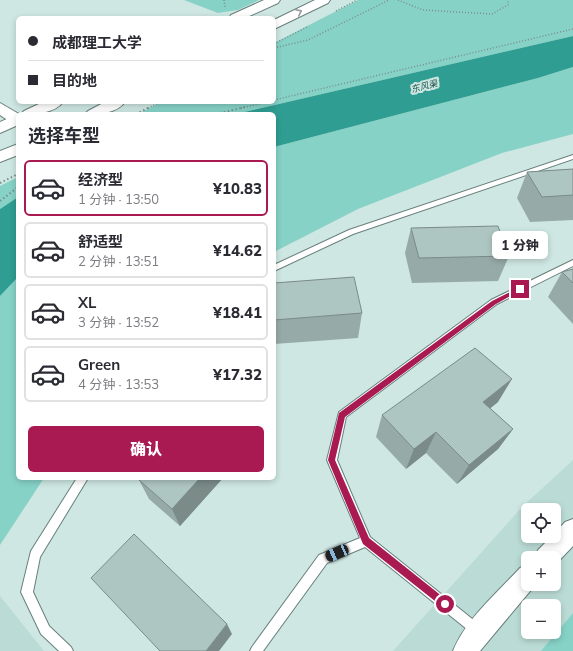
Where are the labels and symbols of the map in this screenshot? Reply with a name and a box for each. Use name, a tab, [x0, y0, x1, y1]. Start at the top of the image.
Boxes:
one-way arrow	[295, 9, 302, 17]
water label: 东风渠	[410, 77, 440, 95]
callout: 1 分钟	[492, 231, 548, 259]
route end	[511, 280, 529, 298]
car	[324, 543, 350, 563]
route start	[436, 595, 454, 613]

